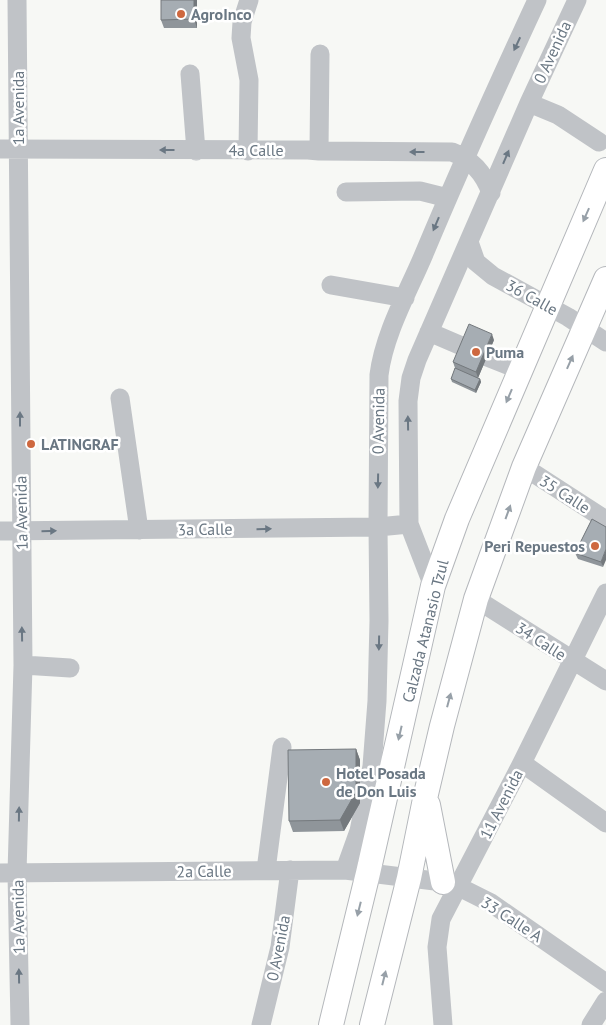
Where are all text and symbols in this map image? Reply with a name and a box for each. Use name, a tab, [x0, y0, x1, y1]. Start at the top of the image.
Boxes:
place label: AgroInco	[191, 4, 252, 24]
marker: AgroInco	[175, 8, 187, 20]
street label: 0 Avenida	[529, 18, 575, 86]
one-way arrow	[513, 37, 521, 51]
street label: 1a Avenida	[8, 71, 28, 145]
street label: 4a Calle	[228, 140, 284, 160]
one-way arrow	[159, 146, 175, 154]
one-way arrow	[409, 148, 425, 156]
one-way arrow	[502, 150, 510, 164]
one-way arrow	[582, 208, 590, 222]
one-way arrow	[432, 217, 440, 232]
street label: 36 Calle	[503, 275, 561, 319]
place label: Puma	[486, 342, 524, 362]
marker: Puma	[470, 346, 482, 358]
one-way arrow	[567, 355, 575, 369]
street label: 0 Avenida	[367, 388, 389, 454]
one-way arrow	[504, 389, 512, 404]
one-way arrow	[16, 411, 24, 427]
one-way arrow	[404, 415, 412, 431]
place label: LATINGRAF	[41, 434, 119, 454]
marker: LATINGRAF	[25, 438, 37, 450]
street label: 35 Calle	[536, 470, 594, 518]
one-way arrow	[374, 473, 382, 489]
street label: 1a Avenida	[10, 476, 32, 550]
one-way arrow	[504, 504, 512, 519]
street label: 3a Calle	[177, 519, 233, 539]
one-way arrow	[256, 525, 272, 533]
one-way arrow	[41, 527, 57, 535]
place label: Peri Repuestos	[484, 536, 585, 556]
marker: Peri Repuestos	[589, 540, 601, 552]
street label: Calzada Atanasio Tzul	[398, 557, 453, 705]
street label: 34 Calle	[512, 617, 570, 665]
one-way arrow	[18, 626, 26, 642]
one-way arrow	[374, 636, 382, 652]
one-way arrow	[445, 693, 453, 708]
one-way arrow	[396, 726, 404, 741]
place label: Hotel Posada de Don Luis	[336, 763, 426, 801]
street label: 11 Avenida	[475, 766, 527, 842]
marker: Hotel Posada de Don Luis	[320, 776, 332, 788]
one-way arrow	[15, 806, 23, 822]
street label: 2a Calle	[176, 861, 232, 881]
street label: 1a Avenida	[7, 880, 29, 954]
street label: 33 Calle A	[478, 892, 547, 947]
one-way arrow	[355, 901, 363, 916]
street label: 0 Avenida	[262, 913, 294, 983]
one-way arrow	[15, 968, 23, 984]
one-way arrow	[380, 970, 388, 985]

